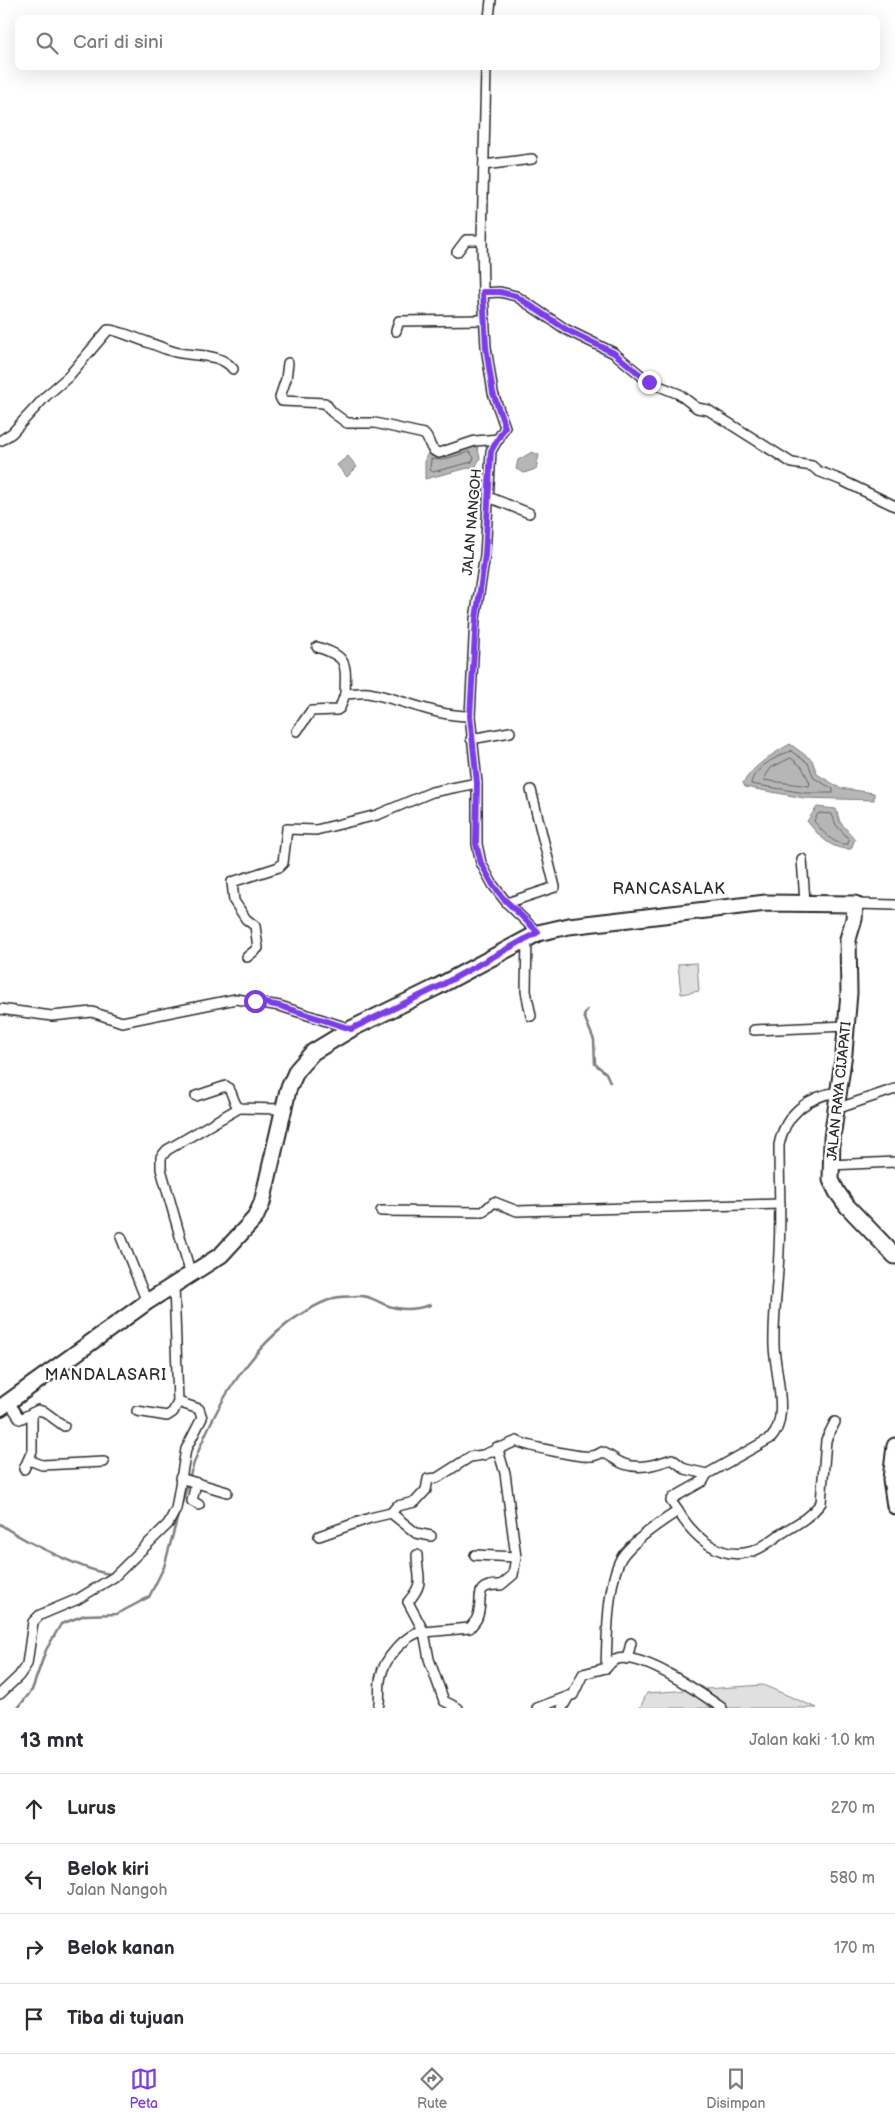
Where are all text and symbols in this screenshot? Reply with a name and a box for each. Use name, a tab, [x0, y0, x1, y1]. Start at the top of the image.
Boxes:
search box	[15, 15, 880, 70]
icon: search	[33, 29, 61, 57]
text: Cari di sini	[73, 31, 163, 54]
route end	[638, 371, 661, 394]
street label: JALAN NANGOH	[459, 468, 485, 576]
district label: RANCASALAK	[612, 880, 726, 899]
route start	[244, 990, 267, 1013]
street label: JALAN RAYA CIJAPATI	[823, 1021, 855, 1161]
district label: MANDALASARI	[45, 1366, 167, 1385]
text: 13 mnt	[20, 1728, 83, 1753]
text: Jalan kaki · 1.0 km	[749, 1731, 875, 1750]
icon: ahead	[20, 1795, 48, 1823]
text: Lurus	[67, 1797, 116, 1820]
text: 270 m	[831, 1799, 875, 1818]
text: Belok kiri	[67, 1858, 149, 1881]
icon: left	[20, 1865, 48, 1893]
text: 580 m	[830, 1869, 875, 1888]
text: Jalan Nangoh	[67, 1881, 167, 1900]
icon: right	[20, 1935, 48, 1963]
text: Belok kanan	[67, 1937, 175, 1960]
text: 170 m	[834, 1939, 875, 1958]
icon: arrive	[20, 2005, 48, 2033]
text: Tiba di tujuan	[67, 2007, 184, 2030]
tab: Peta	[130, 2065, 158, 2112]
tab: Rute	[417, 2065, 447, 2112]
tab: Disimpan	[706, 2065, 765, 2112]

